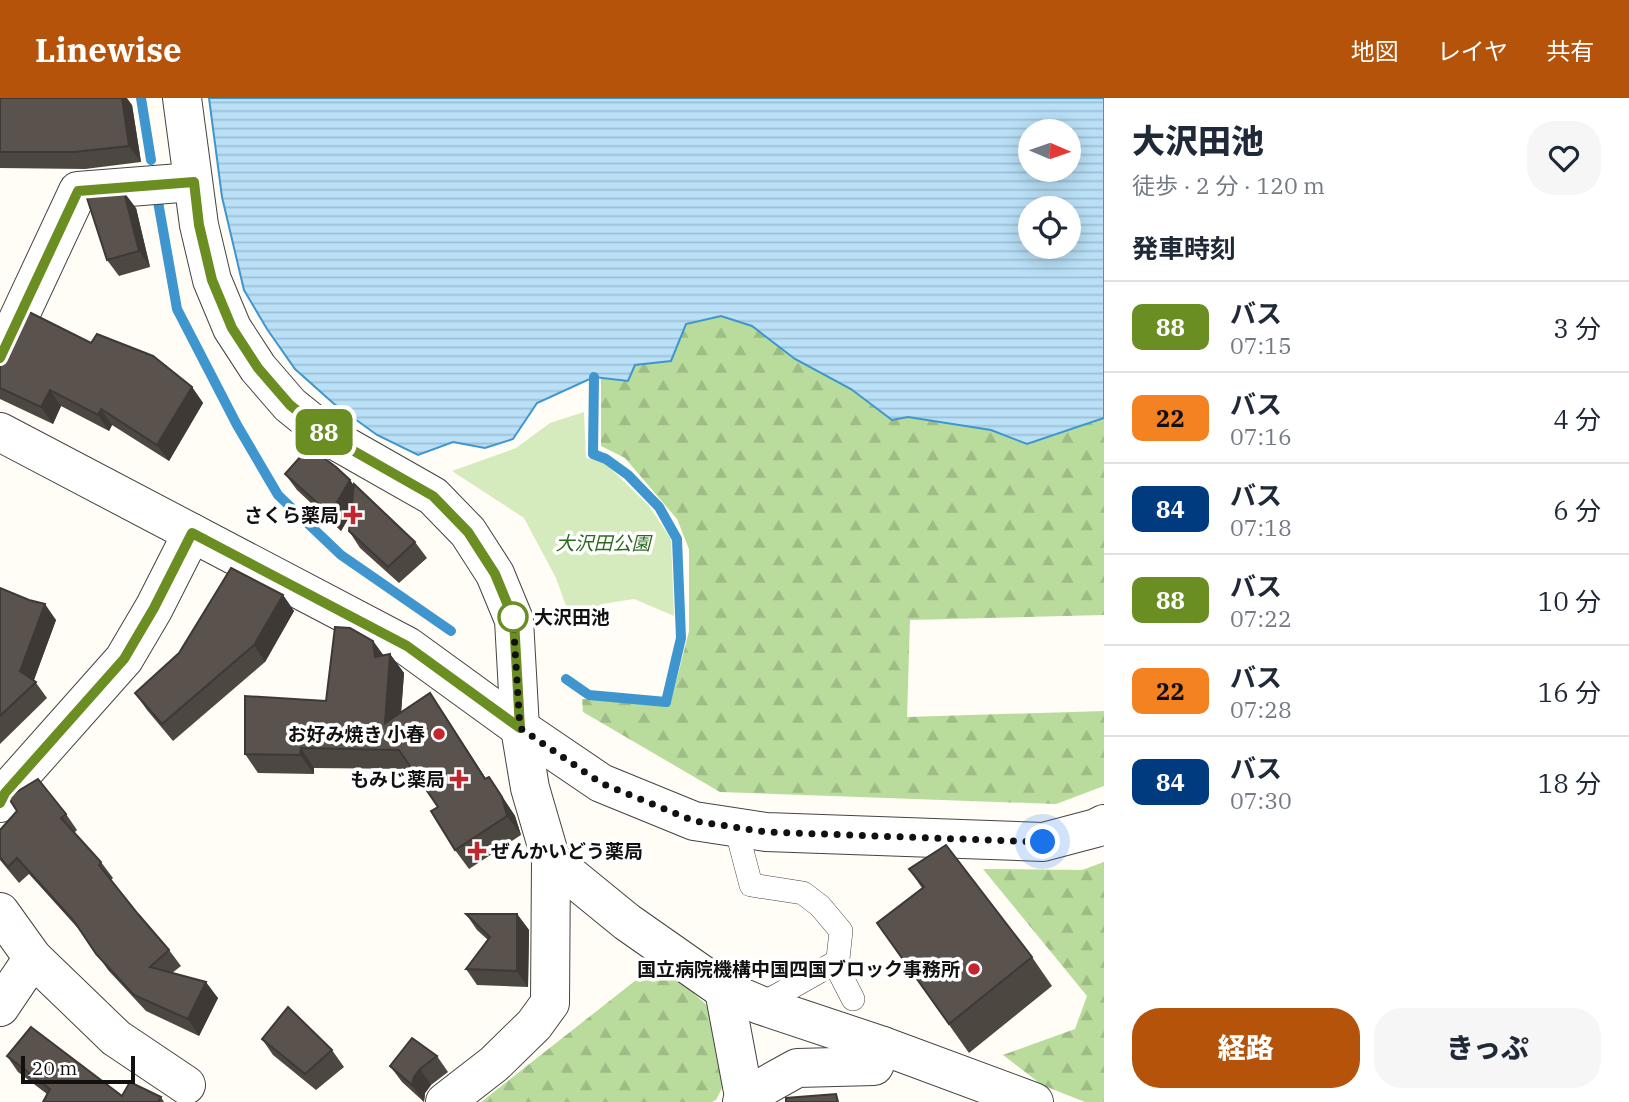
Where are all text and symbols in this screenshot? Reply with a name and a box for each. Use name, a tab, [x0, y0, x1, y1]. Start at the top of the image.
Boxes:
text: Linewise	[35, 28, 182, 71]
text: 地図	[1351, 35, 1399, 67]
text: レイヤ	[1437, 35, 1508, 67]
text: 共有	[1546, 35, 1594, 67]
north arrow	[1018, 119, 1082, 182]
map controls	[1018, 119, 1081, 259]
text: 大沢田池	[1132, 119, 1264, 162]
button: heart	[1527, 121, 1601, 195]
text: 徒歩 · 2 分 · 120 m	[1132, 170, 1325, 200]
button: locate	[1018, 196, 1081, 259]
text: 発車時刻	[1132, 231, 1236, 265]
text: バス	[1230, 296, 1282, 330]
text: 88	[1156, 311, 1185, 343]
text: 3 分	[1553, 311, 1601, 345]
text: 07:15	[1230, 330, 1292, 360]
text: バス	[1230, 387, 1282, 421]
text: 22	[1156, 402, 1185, 434]
text: 4 分	[1553, 402, 1601, 436]
line badge: 88	[292, 409, 356, 455]
text: 88	[310, 416, 338, 448]
text: 07:16	[1230, 421, 1292, 451]
text: バス	[1230, 478, 1282, 512]
text: 84	[1156, 493, 1185, 525]
text: 6 分	[1553, 493, 1601, 527]
place label: さくら薬局	[244, 503, 339, 527]
marker: さくら薬局	[345, 507, 361, 523]
text: 07:18	[1230, 512, 1292, 542]
park label: 大沢田公園	[555, 531, 653, 555]
text: バス	[1230, 569, 1282, 603]
text: 88	[1156, 584, 1185, 616]
text: 10 分	[1538, 584, 1601, 618]
marker: 大沢田池	[498, 602, 528, 632]
text: 07:22	[1230, 603, 1292, 633]
place label: 大沢田池	[534, 605, 610, 629]
text: バス	[1230, 660, 1282, 694]
text: 22	[1156, 675, 1185, 707]
text: 16 分	[1538, 675, 1601, 709]
text: 07:28	[1230, 694, 1292, 724]
place label: お好み焼き 小春	[288, 722, 425, 746]
marker: お好み焼き 小春	[431, 726, 447, 742]
text: バス	[1230, 751, 1282, 785]
text: 84	[1156, 766, 1185, 798]
text: 18 分	[1538, 766, 1601, 800]
place label: もみじ薬局	[350, 767, 445, 791]
marker: もみじ薬局	[451, 771, 467, 787]
text: 07:30	[1230, 785, 1292, 815]
your location	[1025, 824, 1060, 859]
place label: ぜんかいどう薬局	[491, 839, 643, 863]
marker: ぜんかいどう薬局	[469, 843, 485, 859]
place label: 国立病院機構中国四国ブロック事務所	[637, 957, 960, 981]
marker: 国立病院機構中国四国ブロック事務所	[966, 961, 982, 977]
button: 経路	[1132, 1008, 1360, 1088]
button: きっぷ	[1374, 1008, 1601, 1088]
scale bar	[21, 1053, 135, 1085]
text: 20 m	[32, 1056, 77, 1080]

